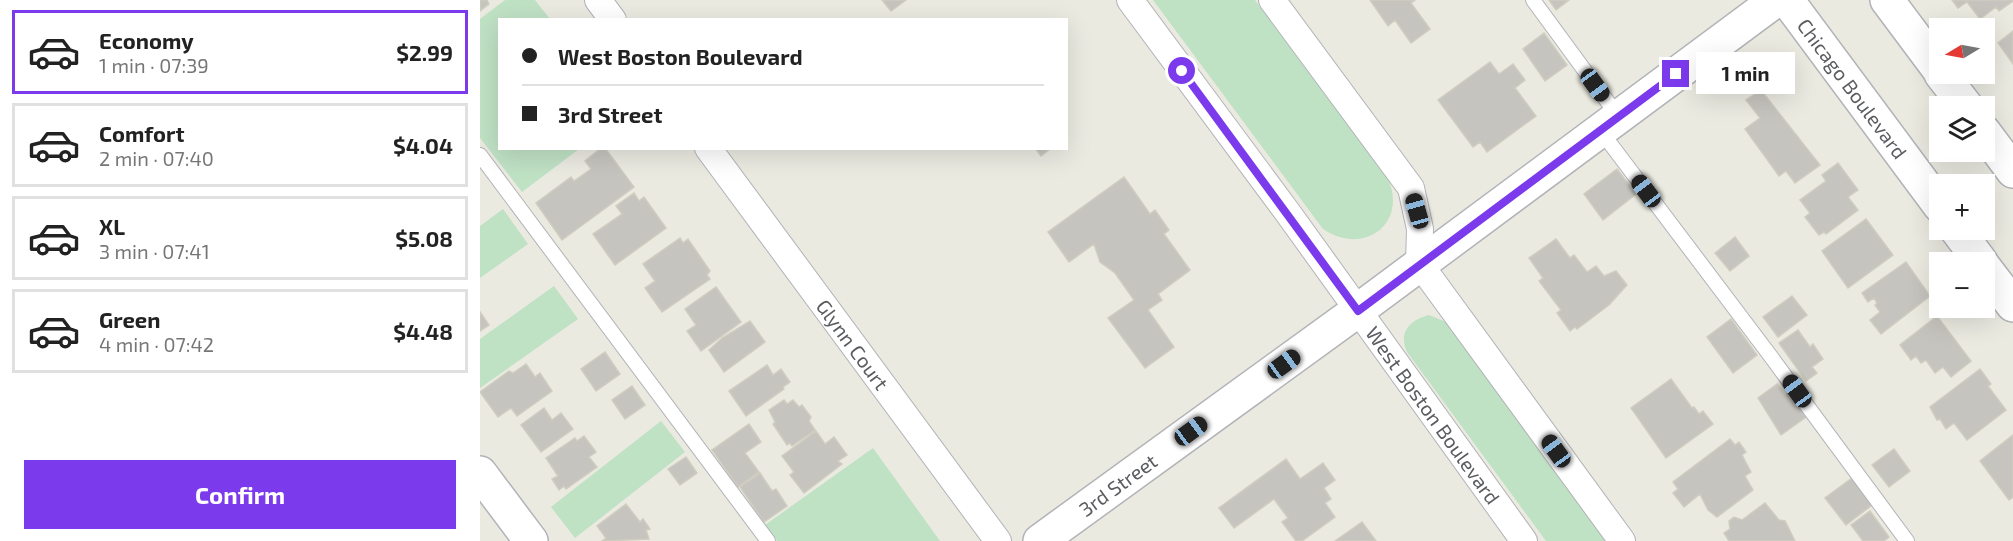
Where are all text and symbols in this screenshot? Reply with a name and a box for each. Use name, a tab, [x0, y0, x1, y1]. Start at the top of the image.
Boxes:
street label: Chicago Boulevard	[1793, 14, 1912, 163]
north arrow	[1929, 18, 1995, 84]
map controls	[1929, 18, 1995, 318]
icon: car	[27, 25, 81, 79]
text: Economy	[99, 27, 194, 53]
text: $2.99	[396, 39, 453, 65]
text: West Boston Boulevard	[558, 43, 803, 69]
text: 1 min · 07:39	[99, 53, 209, 77]
callout: 1 min	[1697, 53, 1796, 95]
route start	[1168, 57, 1195, 84]
route end	[1662, 60, 1689, 87]
text: 1 min	[1721, 61, 1770, 85]
car	[1577, 65, 1613, 105]
button: layers	[1929, 96, 1995, 162]
text: 3rd Street	[558, 101, 663, 127]
icon: car	[27, 118, 81, 172]
text: Comfort	[99, 120, 184, 146]
text: $4.04	[393, 132, 453, 158]
text: 2 min · 07:40	[99, 146, 214, 170]
car	[1628, 171, 1664, 211]
button: +	[1929, 174, 1995, 240]
car	[1403, 191, 1431, 231]
icon: car	[27, 211, 81, 265]
text: XL	[99, 213, 125, 239]
text: $5.08	[395, 225, 453, 251]
text: 3 min · 07:41	[99, 239, 210, 263]
button: −	[1929, 252, 1995, 318]
street label: Glynn Court	[812, 294, 894, 394]
icon: car	[27, 304, 81, 358]
text: Green	[99, 306, 161, 332]
text: $4.48	[393, 318, 453, 344]
street label: West Boston Boulevard	[1361, 321, 1505, 509]
text: 4 min · 07:42	[99, 332, 214, 356]
car	[1264, 346, 1304, 382]
car	[1779, 371, 1815, 411]
car	[1171, 413, 1211, 449]
car	[1538, 431, 1574, 471]
street label: 3rd Street	[1074, 448, 1162, 521]
button: Confirm	[24, 460, 456, 529]

